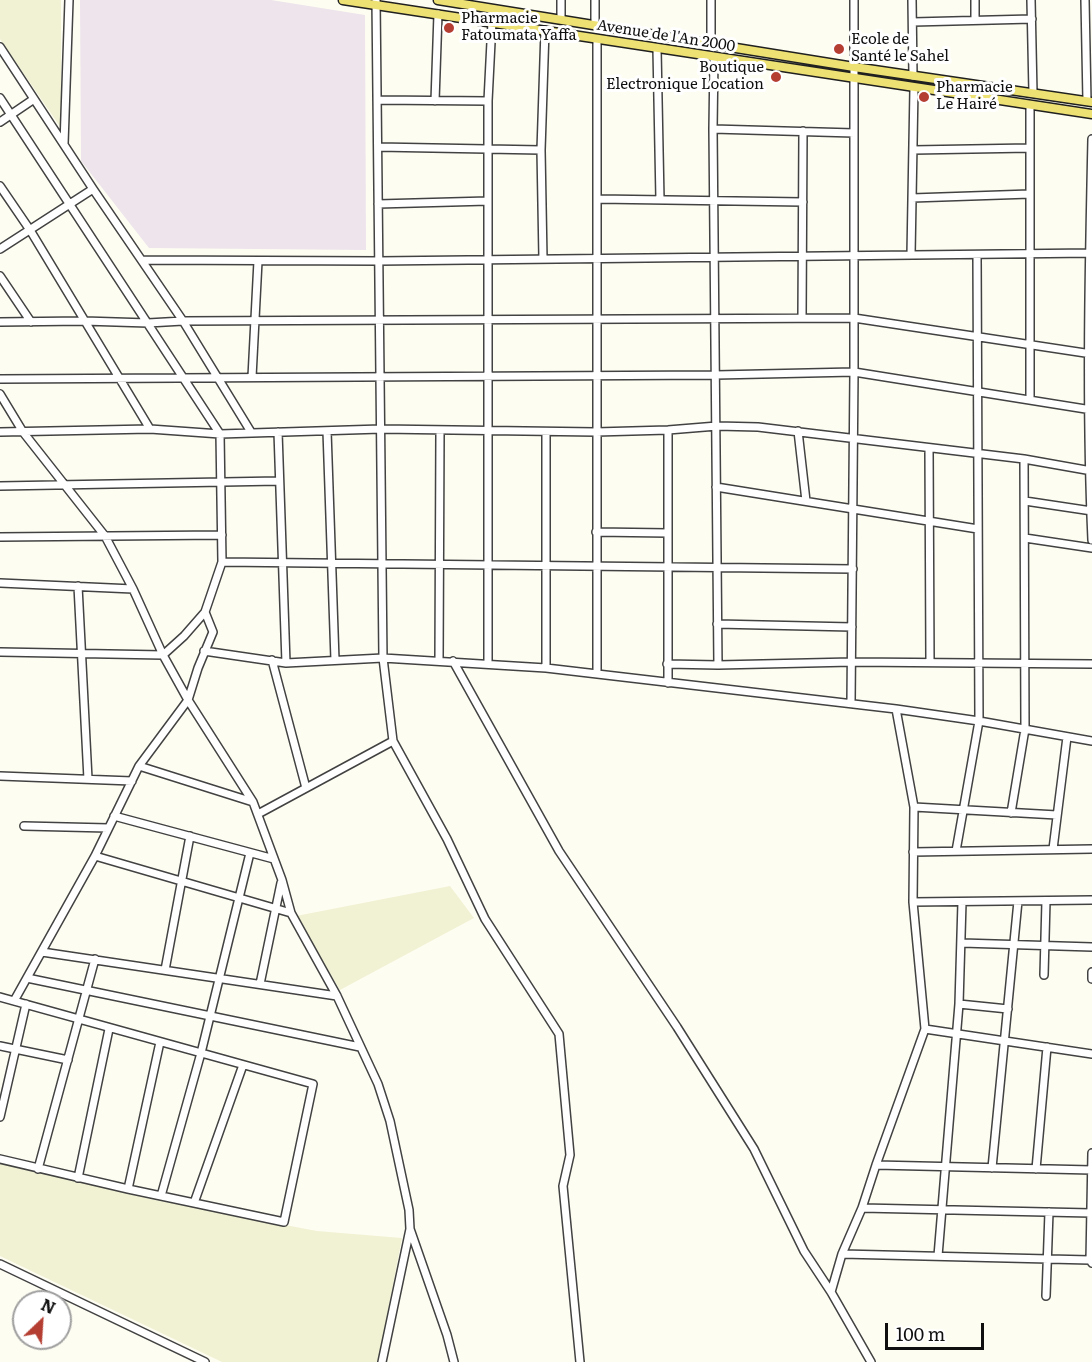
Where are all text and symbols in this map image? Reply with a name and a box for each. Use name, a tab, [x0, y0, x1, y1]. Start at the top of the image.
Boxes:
place label: Pharmacie Fatoumata Yaffa	[461, 10, 577, 45]
street label: Avenue de l'An 2000	[595, 16, 737, 56]
marker: Pharmacie Fatoumata Yaffa	[442, 21, 456, 35]
place label: Ecole de Santé le Sahel	[851, 31, 949, 66]
marker: Ecole de Santé le Sahel	[832, 42, 846, 56]
place label: Boutique Electronique Location	[606, 59, 764, 94]
marker: Boutique Electronique Location	[769, 70, 783, 84]
place label: Pharmacie Le Hairé	[936, 79, 1013, 114]
marker: Pharmacie Le Hairé	[917, 90, 931, 104]
north arrow	[12, 1290, 72, 1350]
text: N	[38, 1292, 60, 1319]
scale bar	[888, 1311, 987, 1349]
text: 100 m	[896, 1320, 945, 1347]

